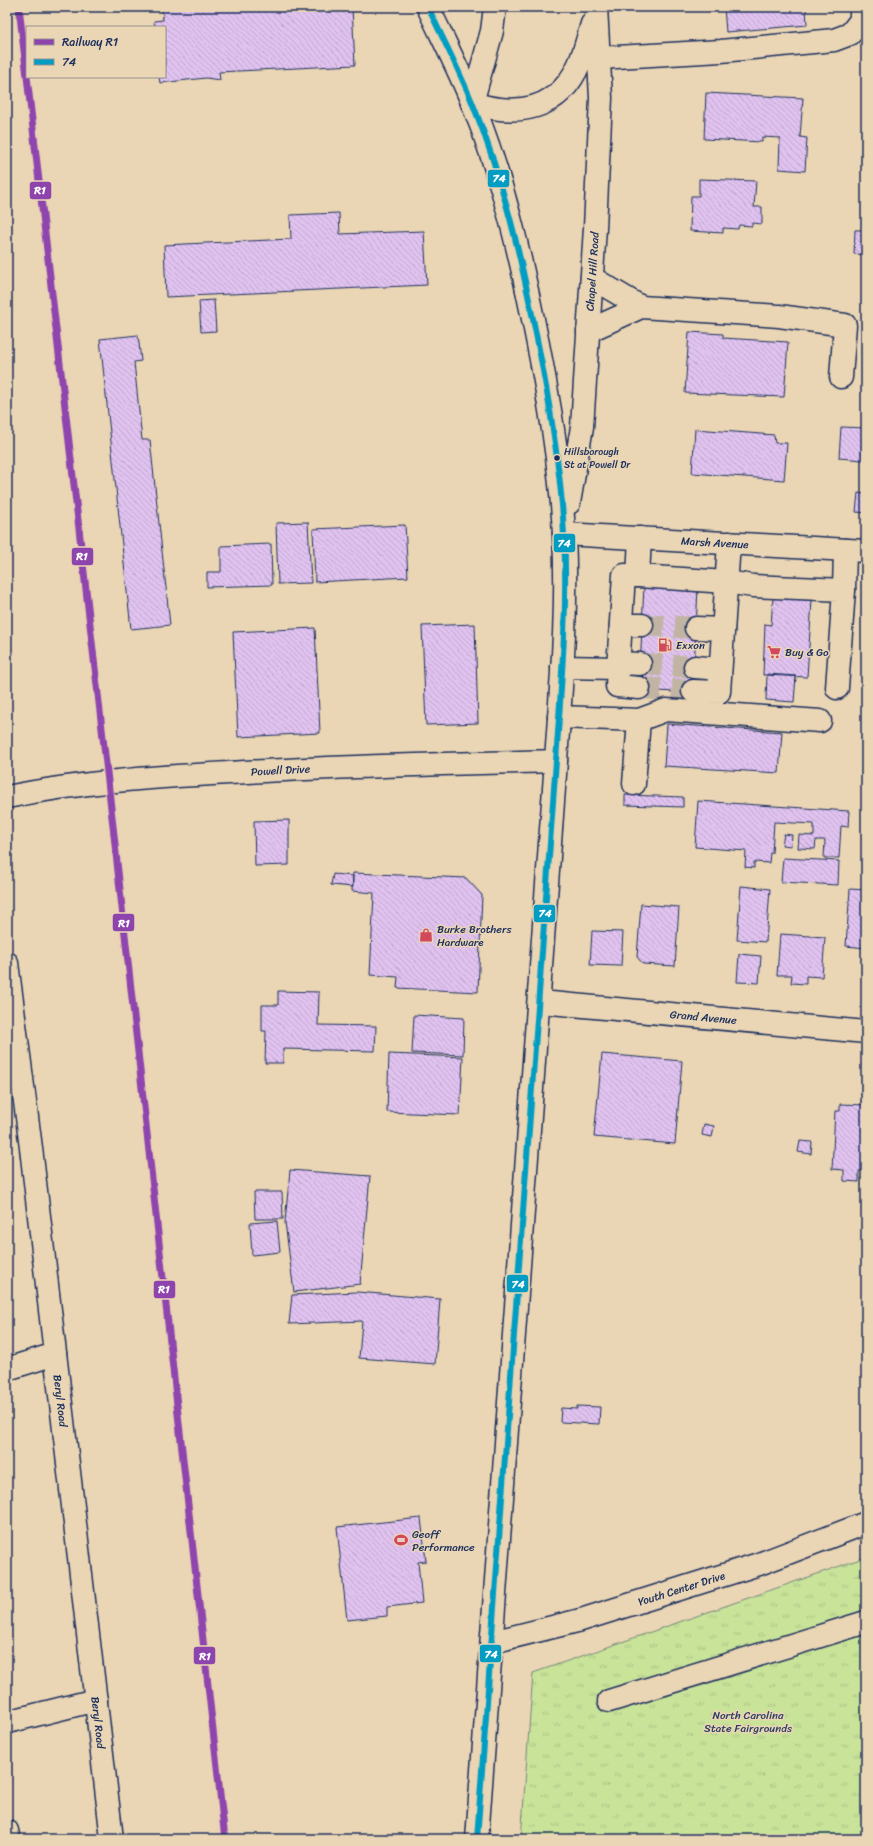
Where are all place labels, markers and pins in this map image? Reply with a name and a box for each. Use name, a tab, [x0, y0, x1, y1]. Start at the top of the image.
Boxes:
place label: Hillsborough St at Powell Dr	[564, 443, 631, 474]
marker: Hillsborough St at Powell Dr	[552, 453, 562, 463]
place label: Exxon	[676, 636, 705, 655]
fuel station icon: Exxon	[657, 637, 673, 653]
place label: Buy & Go	[785, 643, 829, 662]
supermarket icon: Buy & Go	[766, 644, 782, 660]
place label: Burke Brothers Hardware	[437, 920, 512, 952]
shop icon: Burke Brothers Hardware	[418, 927, 434, 943]
place label: Geoff Performance	[412, 1525, 475, 1557]
sports icon: Geoff Performance	[393, 1532, 409, 1548]

